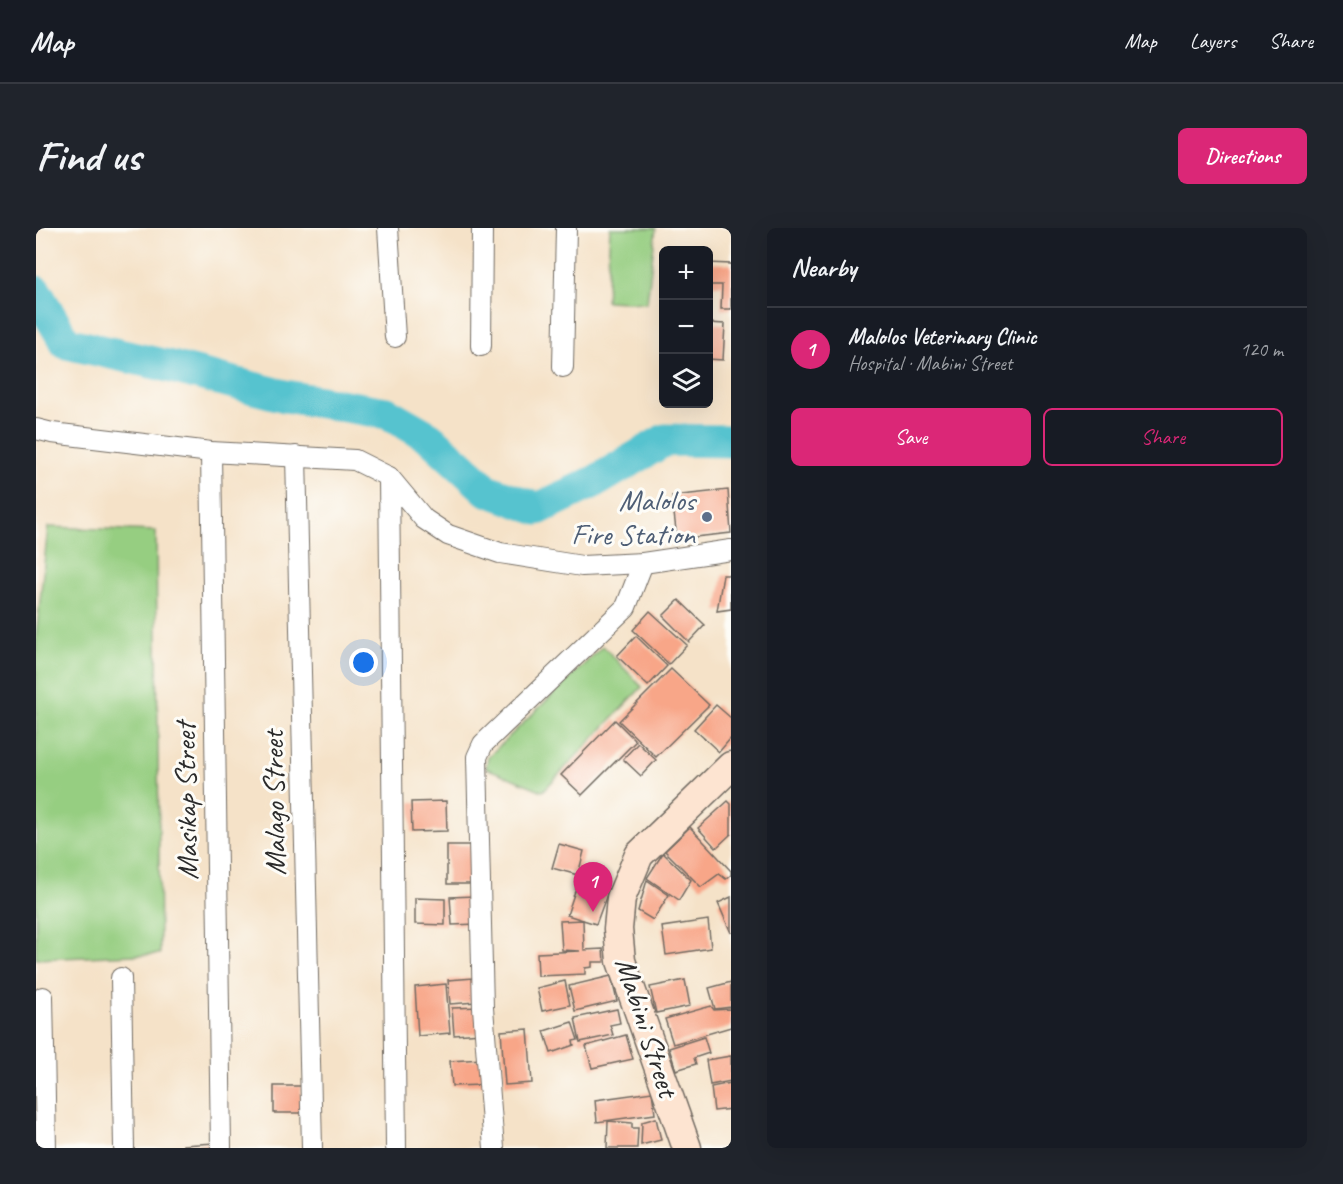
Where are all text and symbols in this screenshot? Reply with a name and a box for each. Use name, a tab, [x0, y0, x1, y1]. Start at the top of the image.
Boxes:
text: Map	[30, 24, 73, 59]
text: Map	[1124, 28, 1157, 54]
text: Layers	[1190, 28, 1236, 54]
text: Share	[1269, 28, 1313, 54]
button: Directions	[1178, 128, 1307, 184]
text: Find us	[36, 130, 141, 183]
map controls	[659, 246, 713, 408]
button: +	[659, 246, 713, 300]
text: Nearby	[791, 251, 856, 284]
button: −	[659, 300, 713, 354]
text: Malolos Veterinary Clinic	[848, 323, 1037, 351]
text: 1	[806, 337, 815, 362]
text: 120 m	[1240, 337, 1283, 362]
text: Hospital · Mabini Street	[848, 351, 1012, 376]
button: layers	[659, 354, 713, 408]
button: Save	[791, 408, 1031, 466]
button: Share	[1043, 408, 1283, 466]
place label: Malolos Fire Station	[571, 481, 698, 553]
marker: Malolos Fire Station	[700, 510, 714, 524]
your location	[349, 648, 378, 677]
street label: Masikap Street	[166, 718, 206, 880]
street label: Malago Street	[254, 727, 294, 876]
pin: 1	[574, 862, 612, 912]
street label: Mabini Street	[607, 952, 688, 1104]

